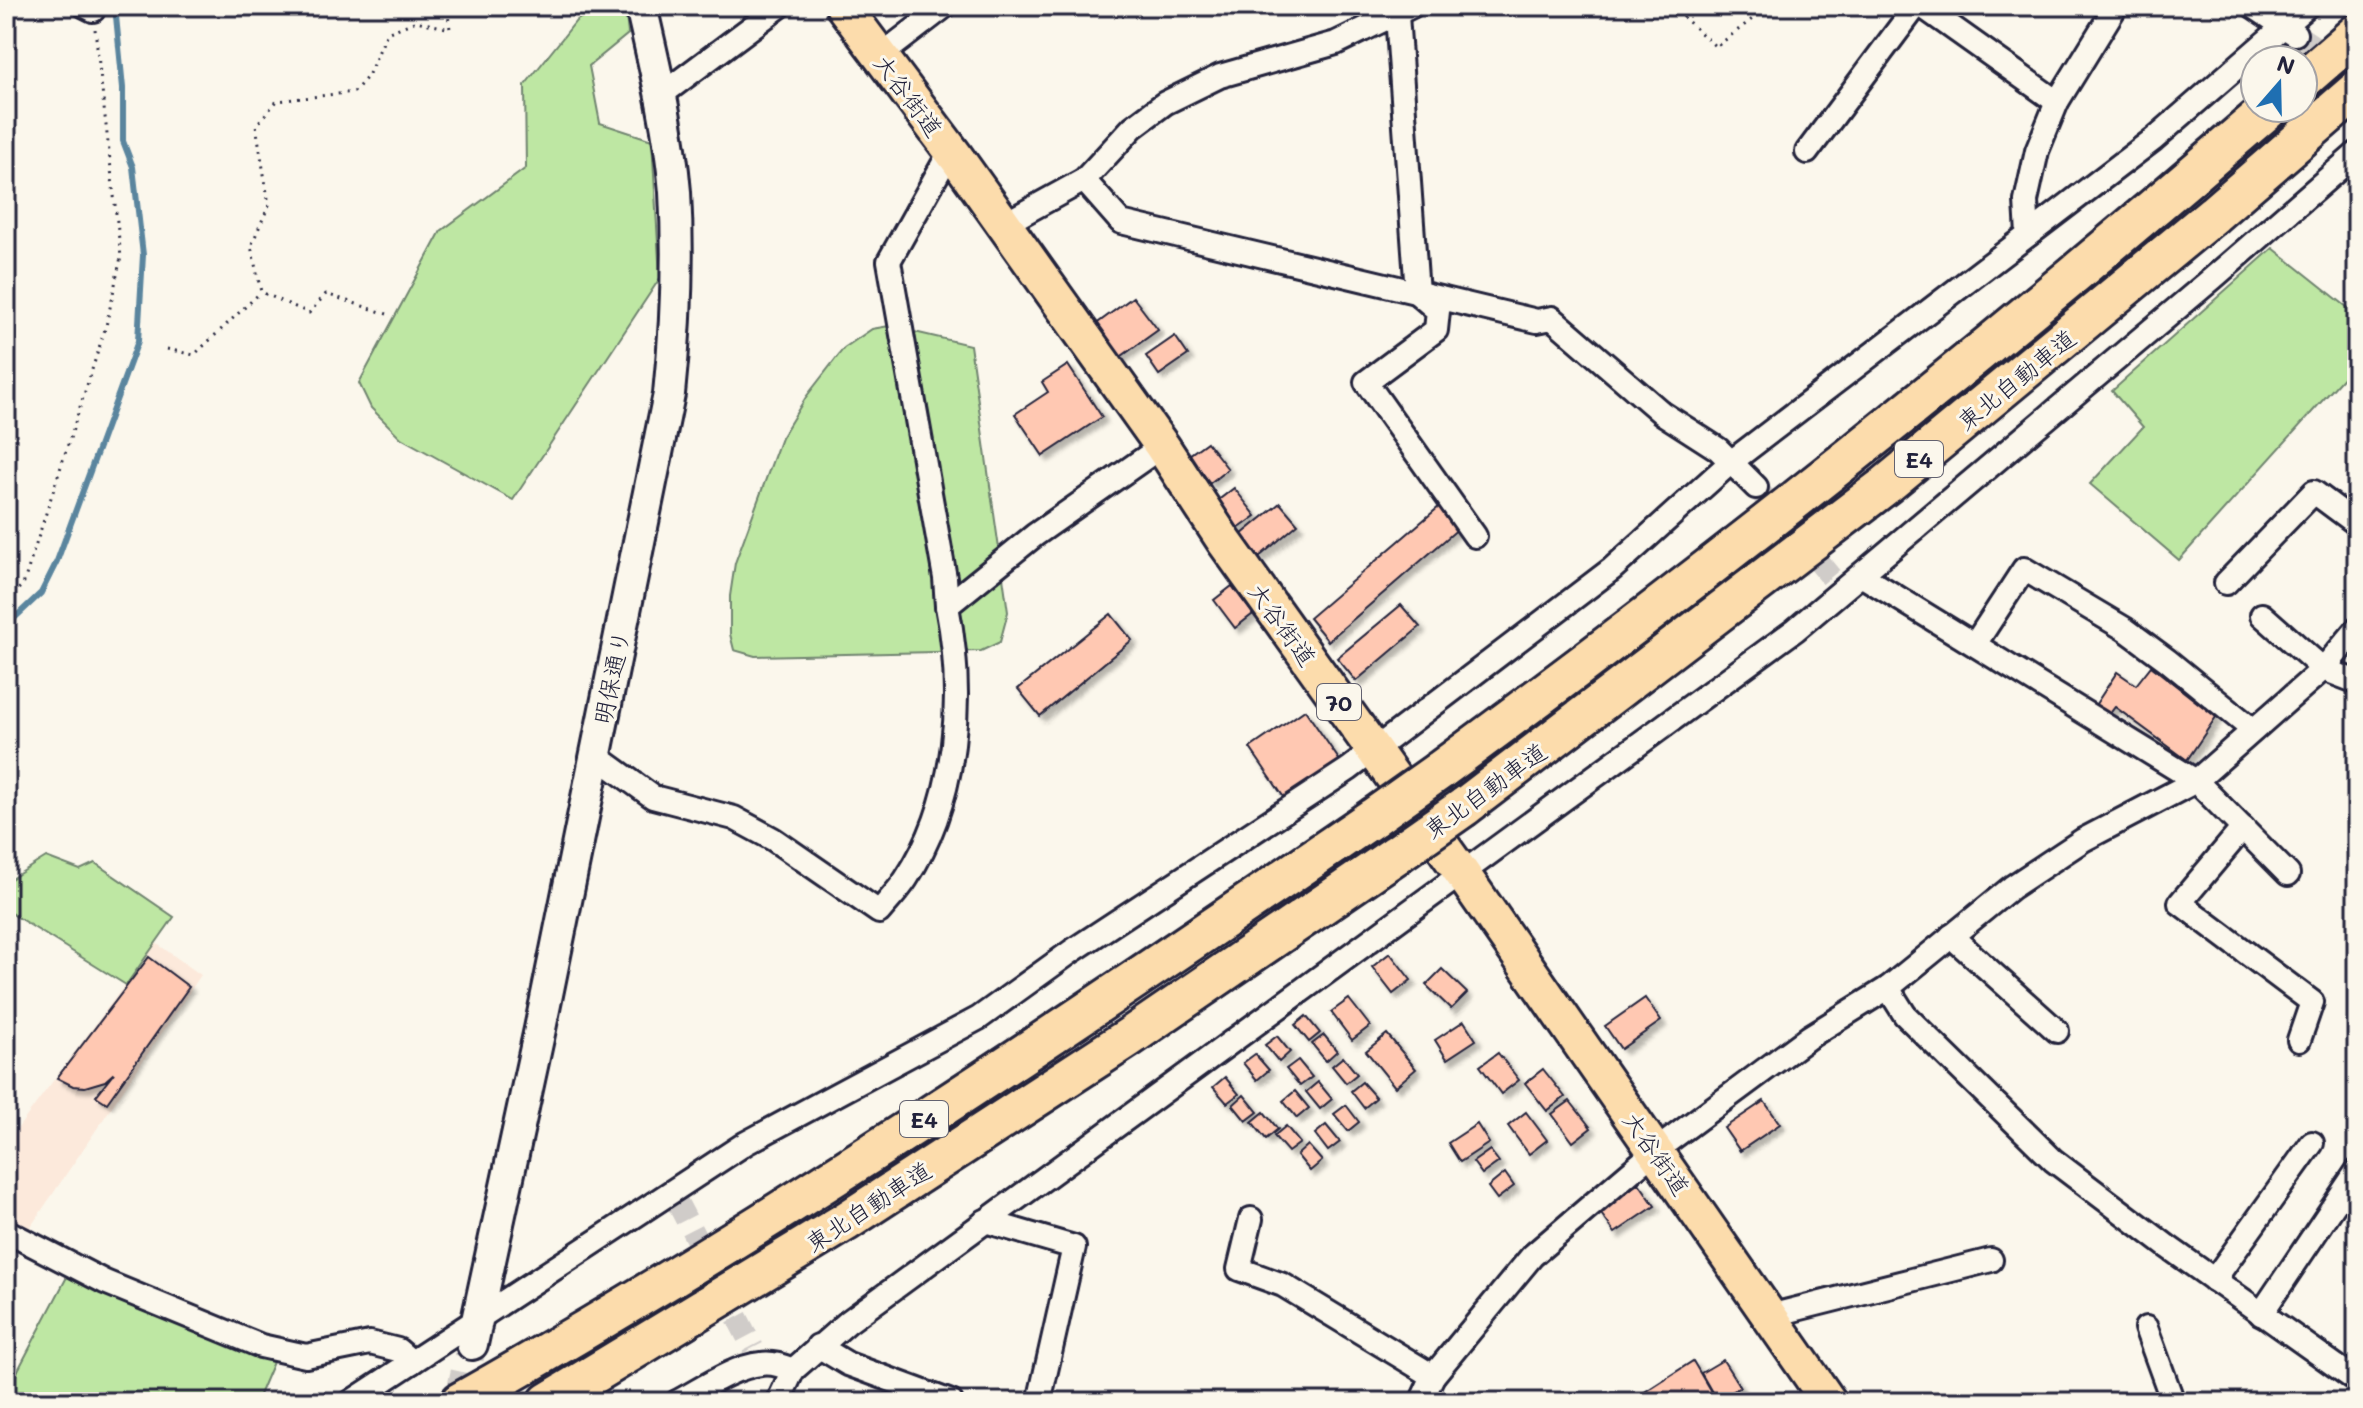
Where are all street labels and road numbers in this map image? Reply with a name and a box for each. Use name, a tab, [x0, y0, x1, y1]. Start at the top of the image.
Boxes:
street label: 大谷街道	[868, 47, 950, 143]
street label: 東北自動車道	[1950, 322, 2082, 436]
road number: E4	[1895, 441, 1943, 477]
street label: 大谷街道	[1242, 576, 1324, 672]
street label: 明保通り	[586, 627, 636, 727]
road number: 70	[1317, 684, 1361, 720]
street label: 東北自動車道	[1418, 735, 1552, 845]
road number: E4	[900, 1101, 948, 1137]
street label: 大谷街道	[1617, 1105, 1697, 1201]
street label: 東北自動車道	[799, 1154, 937, 1258]

